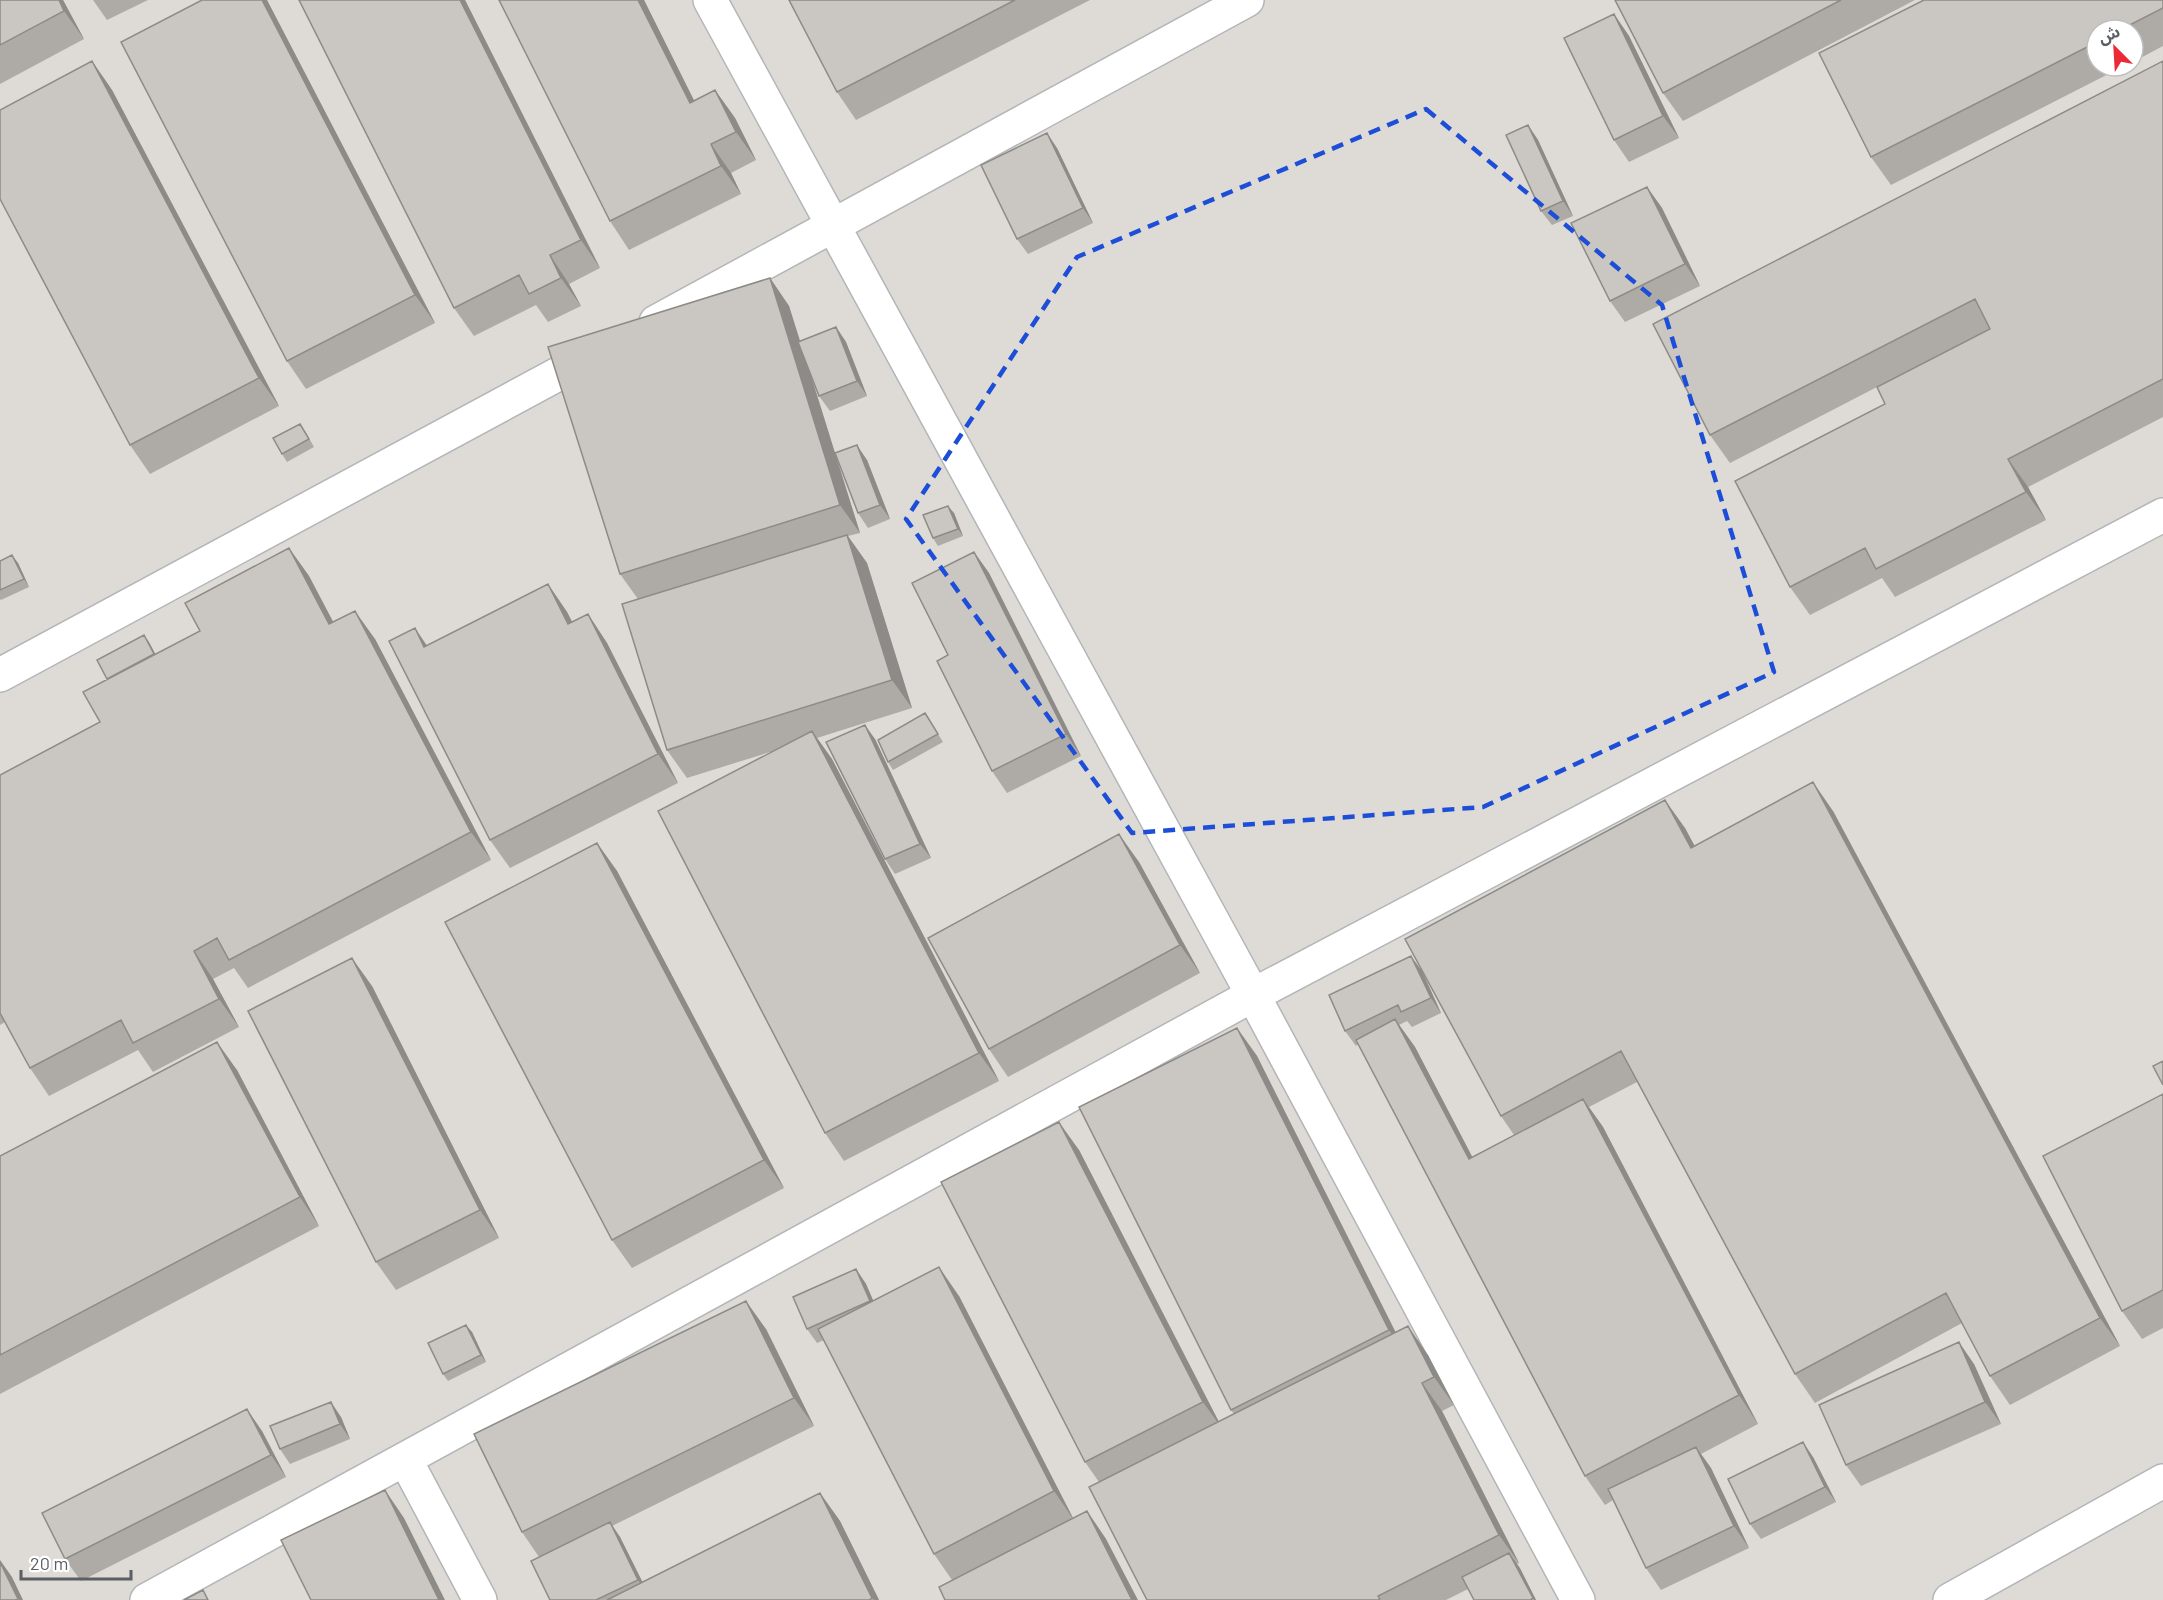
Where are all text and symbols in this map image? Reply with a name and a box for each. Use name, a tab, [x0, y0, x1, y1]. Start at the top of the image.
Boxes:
north arrow	[2085, 18, 2145, 78]
text: ش	[2095, 21, 2123, 48]
scale bar	[21, 1543, 130, 1581]
text: 20 m	[30, 1552, 68, 1574]

